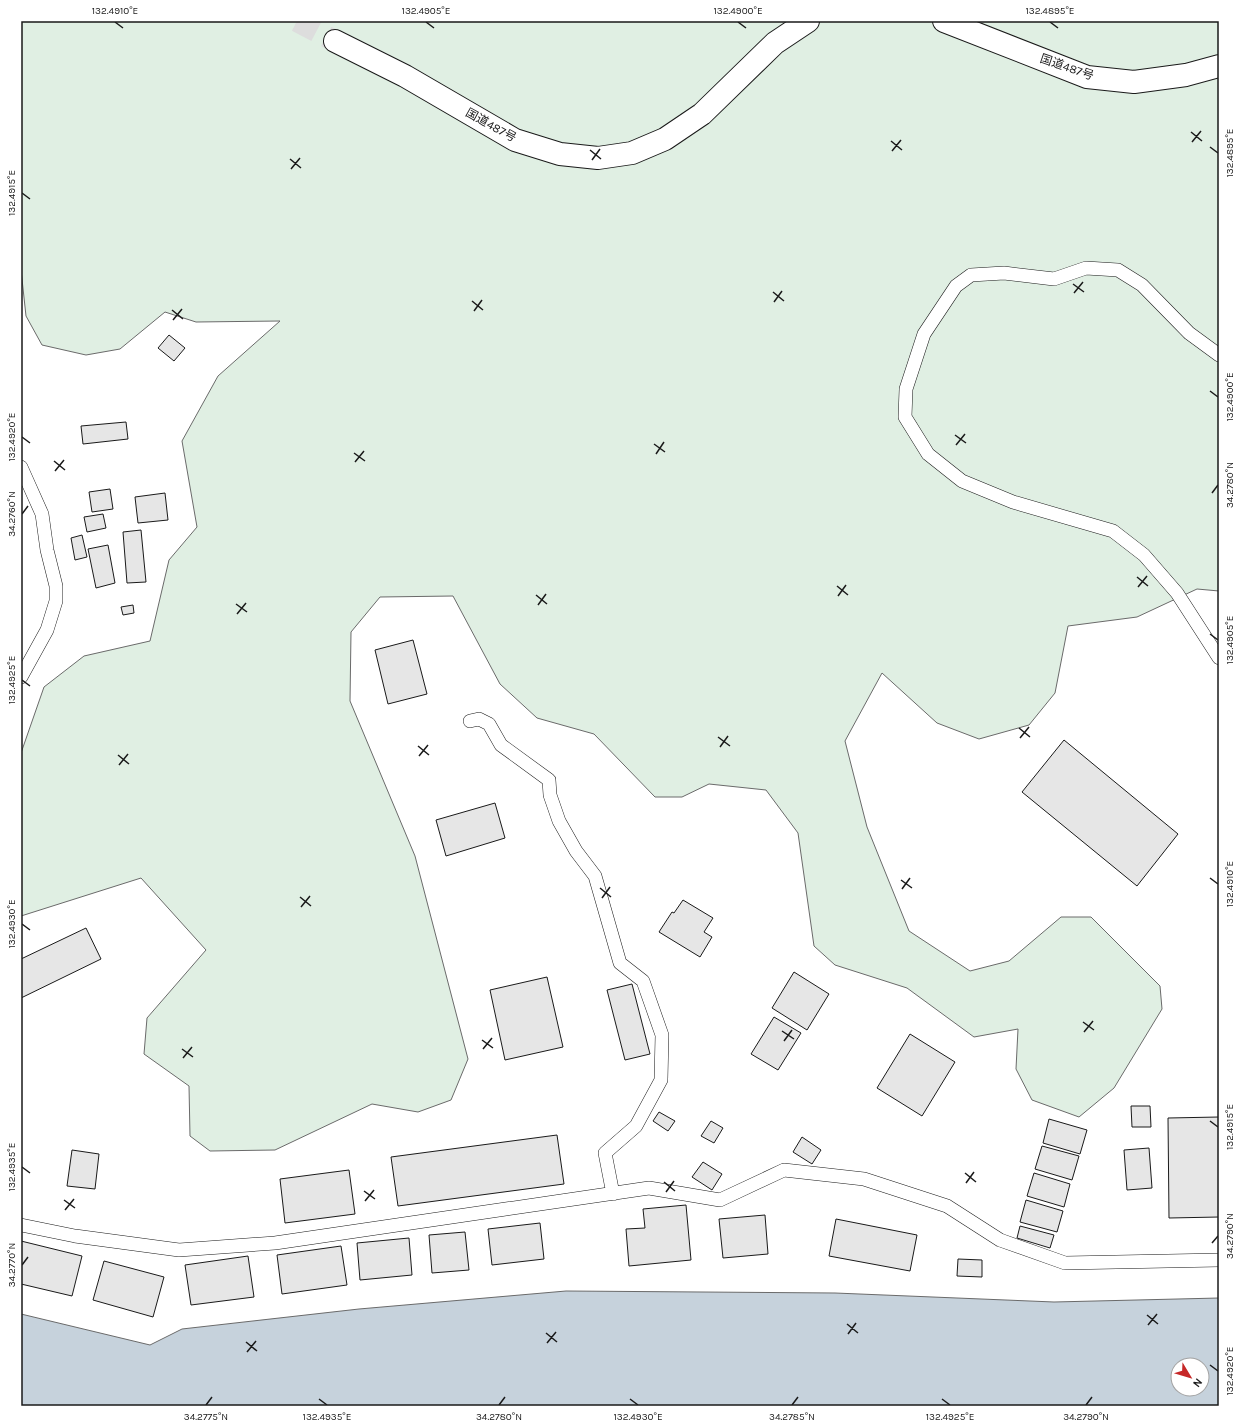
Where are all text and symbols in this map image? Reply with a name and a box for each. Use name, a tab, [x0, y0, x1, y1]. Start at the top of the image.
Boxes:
text: 132.4910°E	[92, 5, 138, 17]
text: 132.4905°E	[402, 5, 450, 17]
text: 132.4900°E	[713, 5, 763, 17]
text: 132.4895°E	[1026, 5, 1075, 17]
street label: 国道487号	[1038, 51, 1096, 83]
street label: 国道487号	[463, 105, 519, 145]
text: 132.4895°E	[1224, 129, 1236, 178]
text: 132.4915°E	[6, 170, 18, 216]
text: 132.4900°E	[1224, 372, 1236, 422]
text: 132.4920°E	[6, 413, 18, 461]
text: 34.2780°N	[1224, 462, 1236, 508]
text: 34.2760°N	[6, 491, 18, 537]
text: 132.4905°E	[1224, 616, 1236, 664]
text: 132.4925°E	[6, 656, 18, 704]
text: 132.4910°E	[1224, 861, 1236, 907]
text: 132.4930°E	[6, 899, 18, 949]
text: 132.4915°E	[1224, 1104, 1236, 1150]
text: 132.4935°E	[6, 1143, 18, 1191]
text: 34.2790°N	[1224, 1213, 1236, 1259]
text: 34.2770°N	[6, 1243, 18, 1287]
text: 132.4920°E	[1224, 1347, 1236, 1395]
north arrow	[1170, 1357, 1210, 1397]
text: N	[1190, 1376, 1205, 1390]
text: 34.2775°N	[184, 1411, 228, 1423]
text: 132.4935°E	[303, 1411, 351, 1423]
text: 34.2780°N	[476, 1411, 522, 1423]
text: 132.4930°E	[613, 1411, 663, 1423]
text: 34.2785°N	[769, 1411, 815, 1423]
text: 132.4925°E	[926, 1411, 974, 1423]
text: 34.2790°N	[1063, 1411, 1109, 1423]

